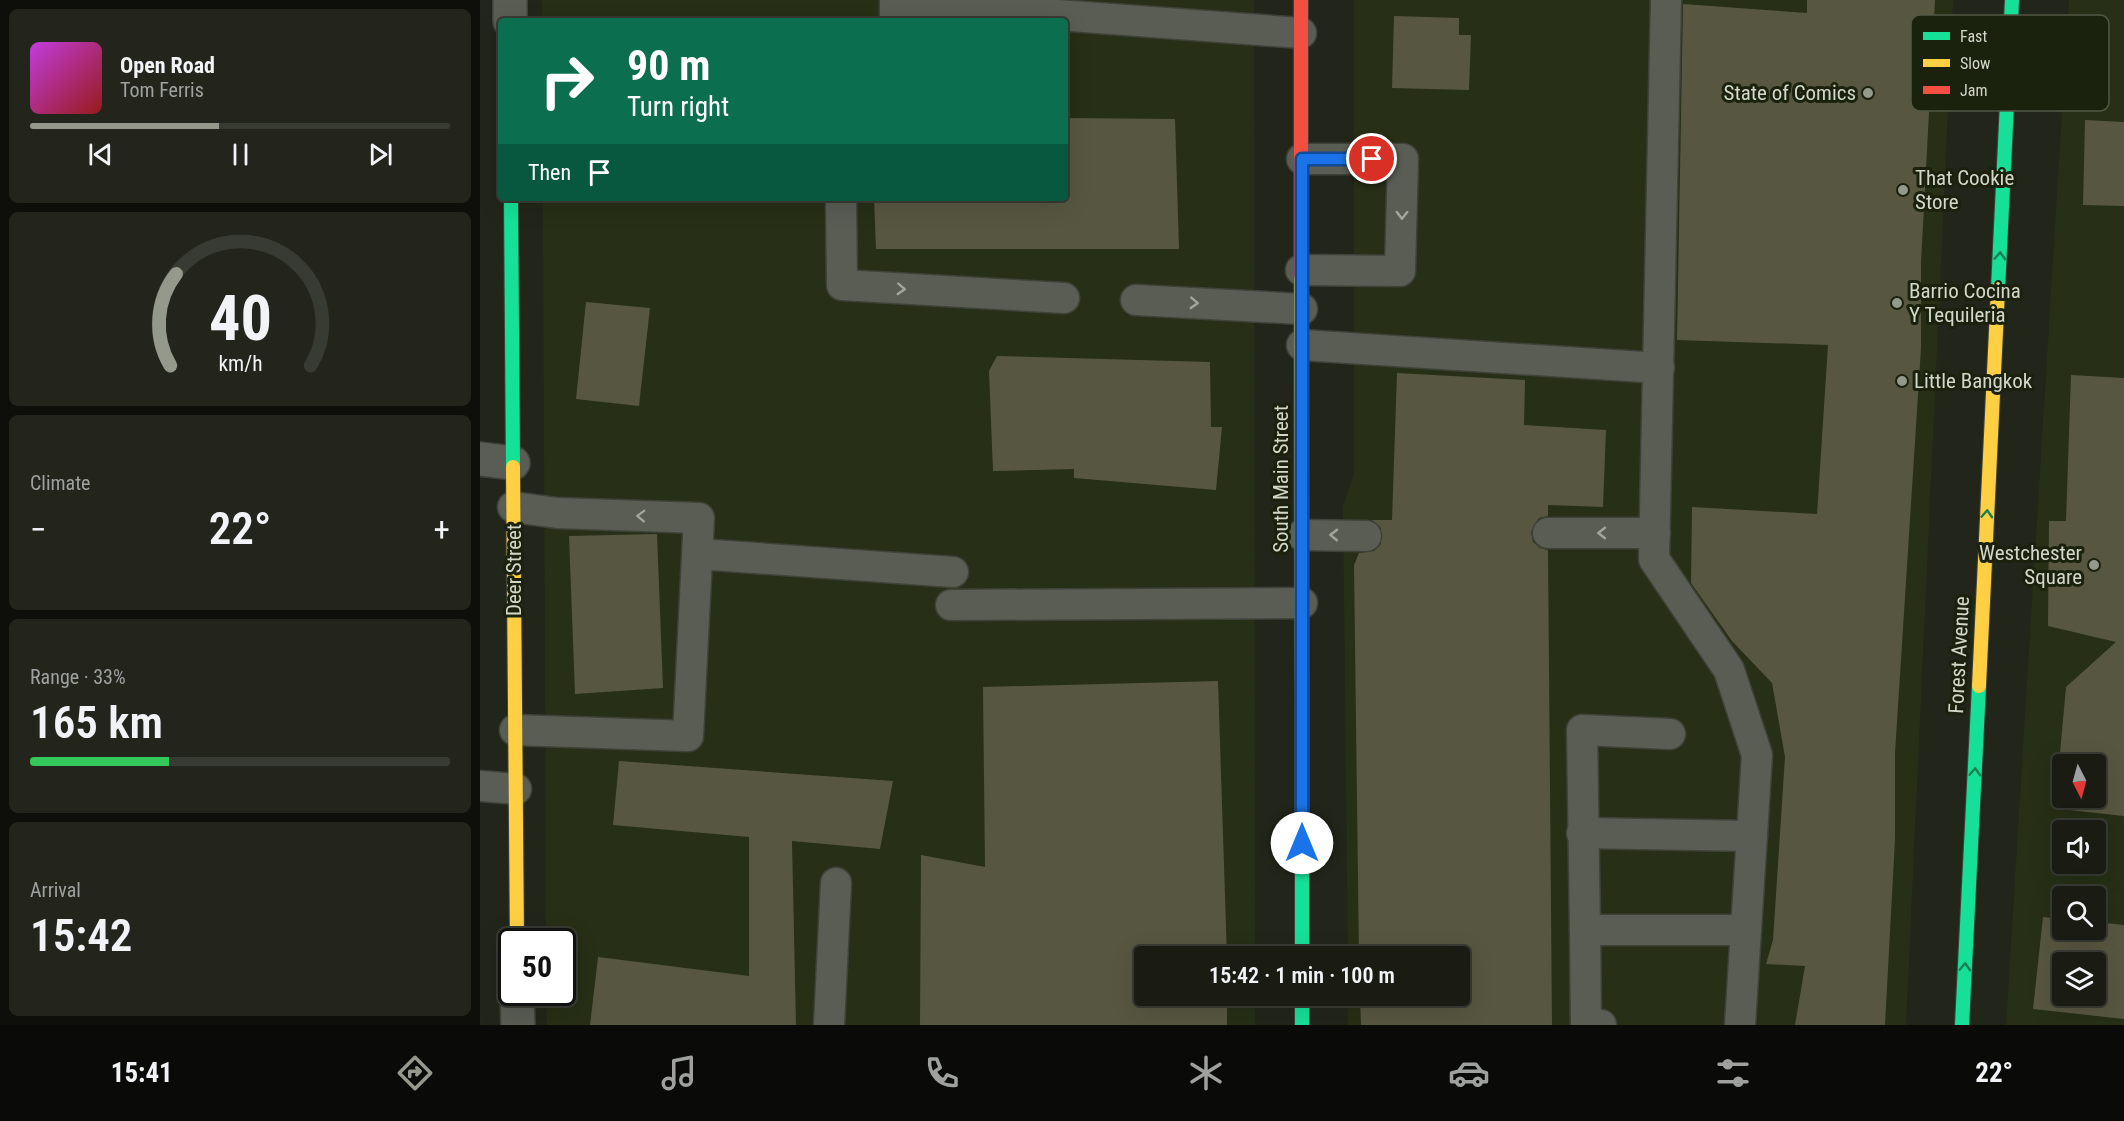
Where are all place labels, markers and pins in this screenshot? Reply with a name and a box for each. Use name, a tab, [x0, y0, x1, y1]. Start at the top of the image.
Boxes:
place label: State of Comics	[1724, 81, 1856, 105]
marker: State of Comics	[1861, 86, 1875, 100]
pin	[1346, 133, 1397, 184]
place label: That Cookie Store	[1915, 166, 2014, 214]
marker: That Cookie Store	[1896, 183, 1910, 197]
place label: Barrio Cocina Y Tequileria	[1909, 279, 2021, 327]
marker: Barrio Cocina Y Tequileria	[1890, 296, 1904, 310]
place label: Little Bangkok	[1914, 369, 2033, 393]
marker: Little Bangkok	[1895, 374, 1909, 388]
place label: Westchester Square	[1979, 541, 2082, 589]
marker: Westchester Square	[2087, 558, 2101, 572]

